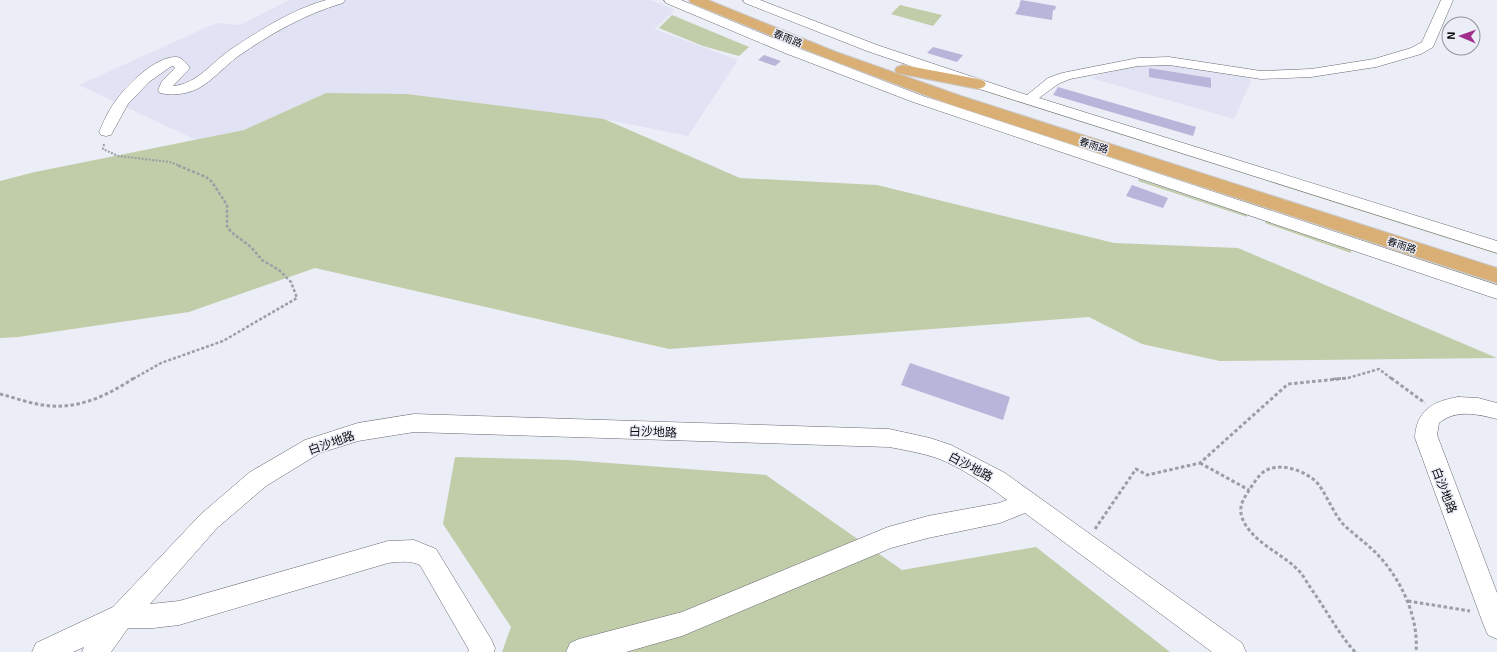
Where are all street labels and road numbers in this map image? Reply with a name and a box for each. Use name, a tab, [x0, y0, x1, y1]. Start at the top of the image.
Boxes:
street label: 春雨路	[772, 27, 804, 49]
street label: 春雨路	[1078, 135, 1110, 155]
street label: 春雨路	[1386, 235, 1418, 255]
street label: 白沙地路	[629, 423, 677, 439]
street label: 白沙地路	[306, 428, 356, 456]
street label: 白沙地路	[947, 449, 995, 483]
street label: 白沙地路	[1430, 465, 1460, 515]

